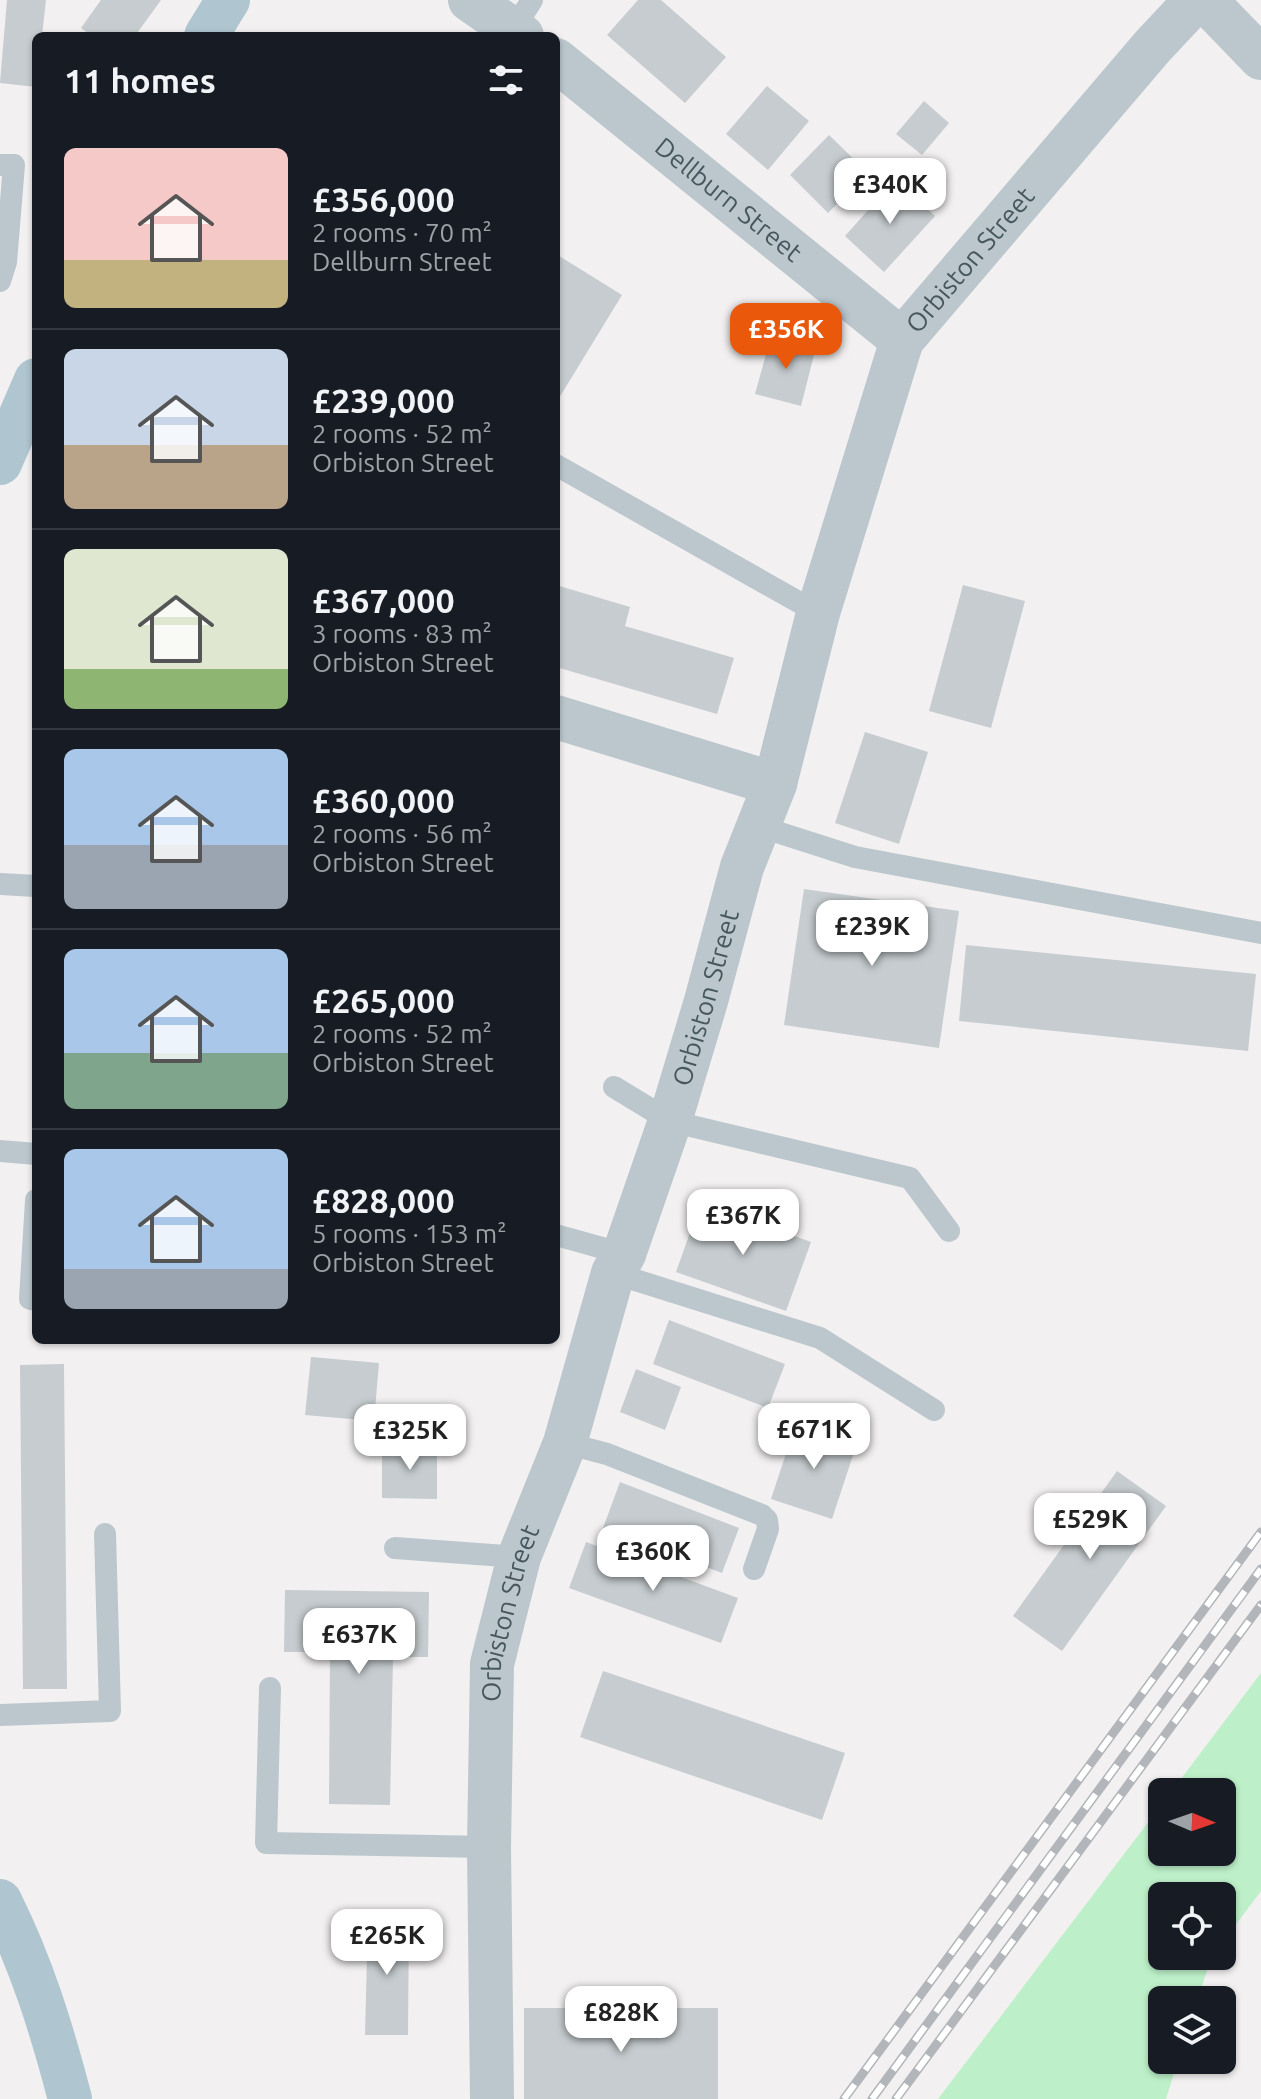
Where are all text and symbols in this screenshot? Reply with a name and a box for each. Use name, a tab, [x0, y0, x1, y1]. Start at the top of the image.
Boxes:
icon: filters	[484, 58, 528, 102]
text: 11 homes	[64, 61, 216, 99]
street label: Dellburn Street	[650, 131, 808, 267]
pin: £340K	[834, 158, 946, 226]
text: £340K	[852, 169, 928, 198]
icon: home	[128, 180, 224, 276]
text: £356,000	[312, 180, 455, 218]
street label: Orbiston Street	[900, 181, 1040, 338]
text: 2 rooms · 70 m²	[312, 218, 492, 247]
text: Dellburn Street	[312, 247, 492, 276]
pin: £356K	[730, 303, 842, 371]
text: £356K	[748, 314, 824, 343]
icon: home	[128, 381, 224, 477]
text: £239,000	[312, 381, 455, 419]
text: 2 rooms · 52 m²	[312, 419, 492, 448]
text: Orbiston Street	[312, 448, 494, 477]
icon: home	[128, 581, 224, 677]
text: £367,000	[312, 581, 455, 619]
text: 3 rooms · 83 m²	[312, 619, 492, 648]
text: Orbiston Street	[312, 648, 494, 677]
icon: home	[128, 781, 224, 877]
text: £360,000	[312, 781, 455, 819]
text: 2 rooms · 56 m²	[312, 819, 492, 848]
text: Orbiston Street	[312, 848, 494, 877]
pin: £239K	[816, 900, 928, 968]
street label: Orbiston Street	[666, 906, 744, 1089]
text: £239K	[834, 911, 910, 940]
icon: home	[128, 981, 224, 1077]
text: £265,000	[312, 981, 455, 1019]
text: 2 rooms · 52 m²	[312, 1019, 492, 1048]
text: Orbiston Street	[312, 1048, 494, 1077]
icon: home	[128, 1181, 224, 1277]
text: £828,000	[312, 1181, 455, 1219]
pin: £367K	[687, 1189, 799, 1257]
text: £367K	[705, 1200, 781, 1229]
text: 5 rooms · 153 m²	[312, 1219, 507, 1248]
text: Orbiston Street	[312, 1248, 494, 1277]
pin: £671K	[758, 1403, 870, 1471]
pin: £325K	[354, 1404, 466, 1472]
text: £671K	[776, 1414, 852, 1443]
text: £325K	[372, 1415, 448, 1444]
pin: £529K	[1034, 1493, 1146, 1561]
text: £529K	[1052, 1504, 1128, 1533]
street label: Orbiston Street	[476, 1520, 545, 1702]
pin: £360K	[597, 1525, 709, 1593]
text: £360K	[615, 1536, 691, 1565]
pin: £637K	[303, 1608, 415, 1676]
text: £637K	[321, 1619, 397, 1648]
north arrow	[1148, 1778, 1236, 1866]
map controls	[1148, 1778, 1236, 2074]
button: locate	[1148, 1882, 1236, 1970]
pin: £265K	[331, 1909, 443, 1977]
text: £265K	[349, 1920, 425, 1949]
pin: £828K	[565, 1986, 677, 2054]
button: layers	[1148, 1986, 1236, 2074]
text: £828K	[583, 1997, 659, 2026]

